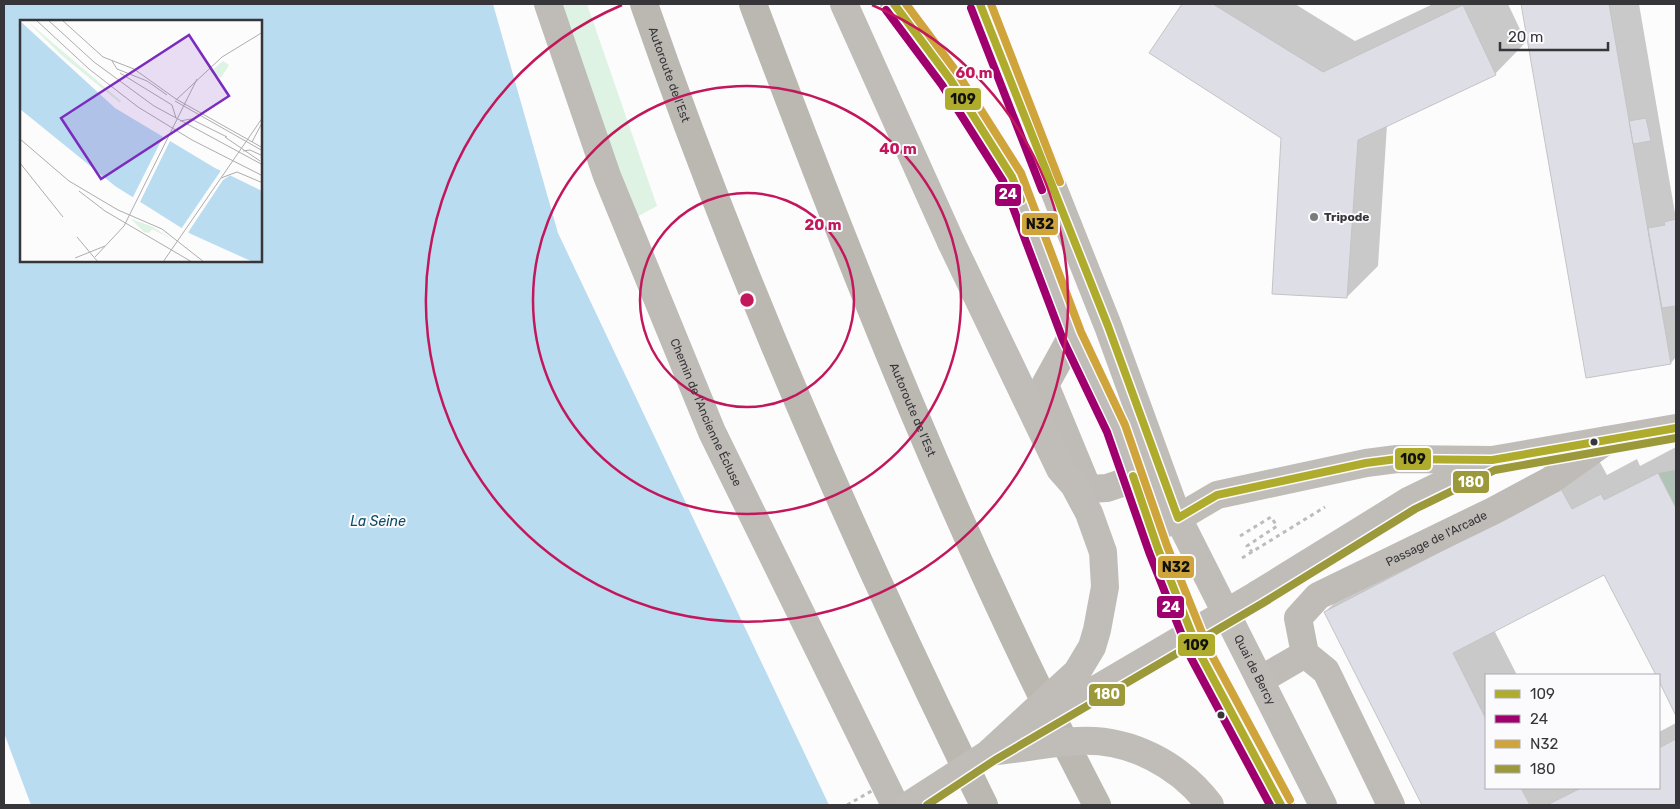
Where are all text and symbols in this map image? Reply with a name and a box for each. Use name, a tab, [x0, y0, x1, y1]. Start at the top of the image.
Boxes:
inset map	[20, 20, 262, 262]
scale bar	[1500, 20, 1608, 52]
street label: Autoroute de l’Est	[646, 25, 693, 125]
text: 20 m	[1508, 28, 1543, 46]
text: 60 m	[956, 64, 992, 82]
line badge: 109	[944, 87, 982, 111]
text: 109	[950, 91, 976, 108]
text: 40 m	[879, 140, 917, 158]
line badge: 24	[994, 183, 1022, 207]
text: 24	[999, 186, 1018, 203]
place label: Tripode	[1324, 210, 1369, 224]
marker: Tripode	[1308, 211, 1320, 223]
line badge: N32	[1021, 212, 1059, 236]
text: 20 m	[805, 216, 841, 234]
text: N32	[1026, 216, 1054, 233]
centre of rings	[738, 291, 756, 309]
street label: Chemin de l'Ancienne Écluse	[667, 336, 745, 489]
street label: Autoroute de l’Est	[887, 361, 939, 459]
unlabelled marker	[1589, 437, 1599, 447]
line badge: 109	[1394, 447, 1432, 471]
text: 109	[1400, 451, 1426, 468]
line badge: 180	[1452, 470, 1490, 494]
text: 180	[1458, 474, 1484, 491]
street label: Passage de l'Arcade	[1383, 508, 1490, 569]
water label: La Seine	[350, 513, 406, 530]
line badge: N32	[1157, 555, 1195, 579]
text: N32	[1162, 559, 1190, 576]
line badge: 24	[1156, 595, 1185, 619]
text: 24	[1162, 599, 1181, 616]
street label: Quai de Bercy	[1231, 632, 1278, 708]
line badge: 109	[1177, 633, 1216, 657]
text: 109	[1183, 637, 1209, 654]
legend	[1485, 674, 1660, 789]
line badge: 180	[1088, 683, 1126, 707]
text: 109	[1530, 685, 1555, 703]
text: 180	[1094, 686, 1120, 703]
unlabelled marker	[1216, 710, 1226, 720]
text: 24	[1530, 710, 1548, 728]
text: N32	[1530, 735, 1558, 753]
text: 180	[1530, 760, 1556, 778]

